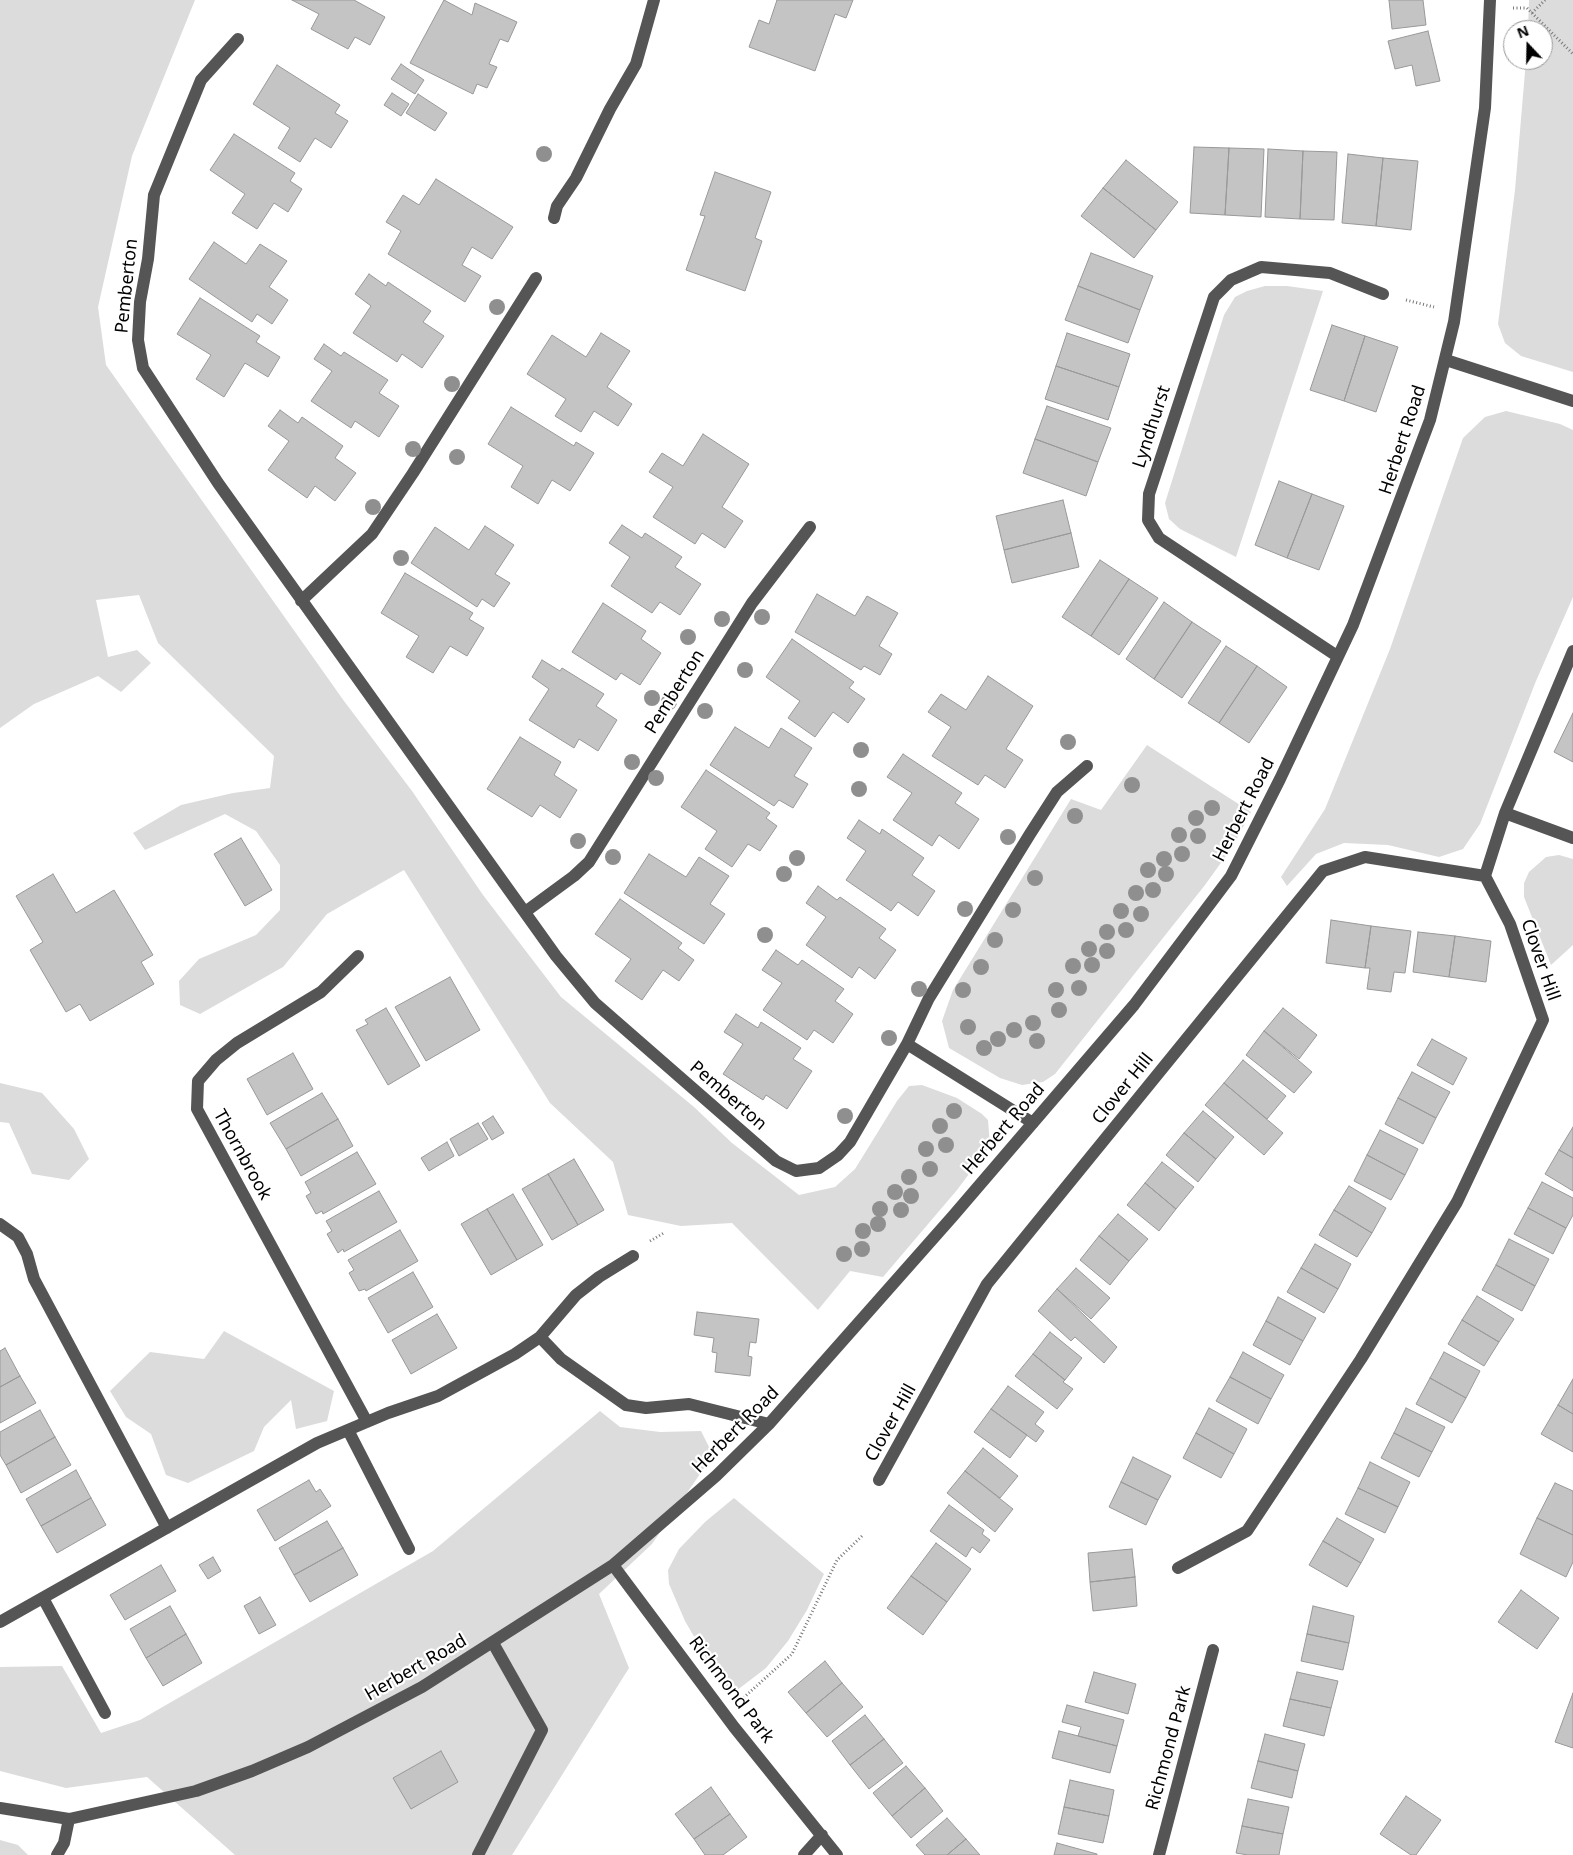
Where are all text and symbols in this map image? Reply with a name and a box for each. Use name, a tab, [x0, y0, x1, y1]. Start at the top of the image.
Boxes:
north arrow	[1503, 20, 1553, 70]
text: N	[1514, 21, 1532, 42]
street label: Pemberton	[111, 238, 143, 334]
street label: Herbert Road	[1375, 382, 1431, 498]
street label: Lyndhurst	[1129, 383, 1175, 471]
street label: Pemberton	[641, 646, 709, 738]
street label: Herbert Road	[1208, 754, 1280, 866]
street label: Clover Hill	[1516, 916, 1564, 1004]
street label: Clover Hill	[1088, 1049, 1158, 1129]
street label: Pemberton	[685, 1057, 771, 1135]
street label: Herbert Road	[958, 1079, 1050, 1179]
street label: Thornbrook	[208, 1106, 276, 1204]
street label: Clover Hill	[861, 1380, 921, 1466]
street label: Herbert Road	[688, 1382, 784, 1478]
street label: Herbert Road	[361, 1630, 471, 1706]
street label: Richmond Park	[684, 1632, 778, 1748]
street label: Richmond Park	[1142, 1683, 1196, 1813]

